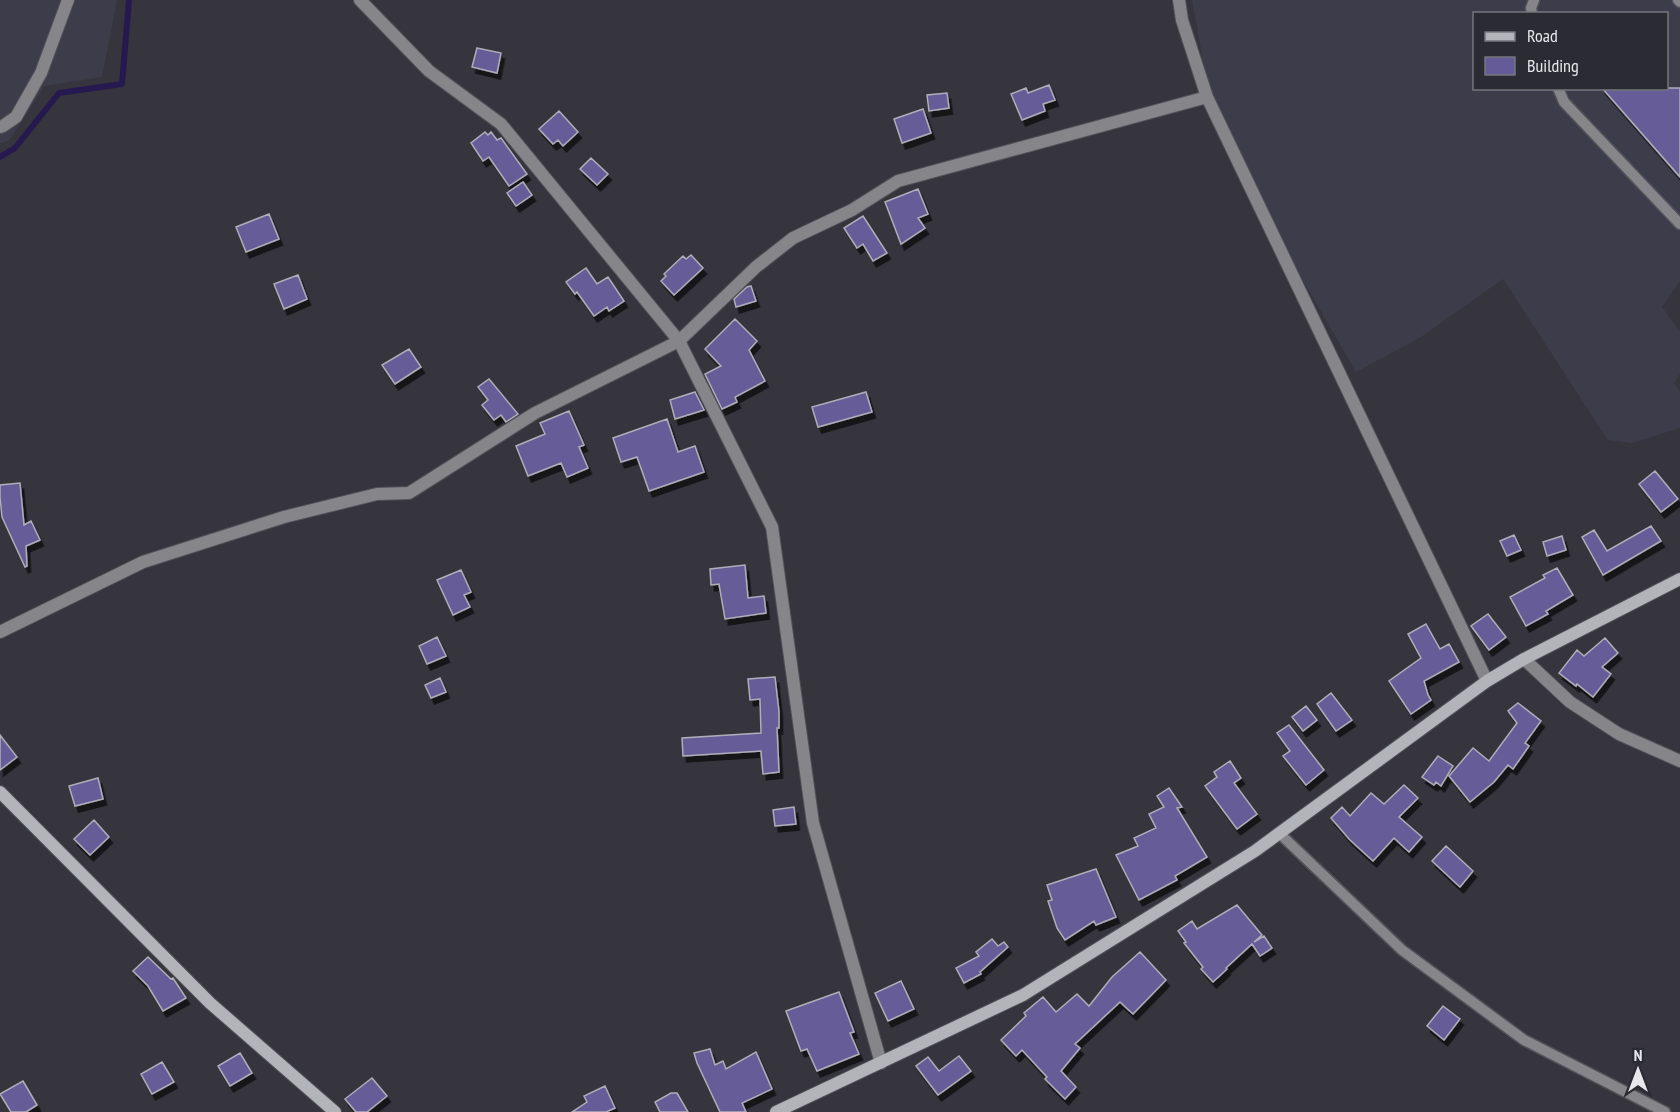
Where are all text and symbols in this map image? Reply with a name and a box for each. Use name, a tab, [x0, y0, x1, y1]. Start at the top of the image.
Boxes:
legend	[1473, 12, 1668, 90]
text: Road	[1527, 24, 1558, 47]
text: Building	[1527, 54, 1579, 77]
north arrow	[1608, 1040, 1668, 1100]
text: N	[1634, 1045, 1642, 1065]

